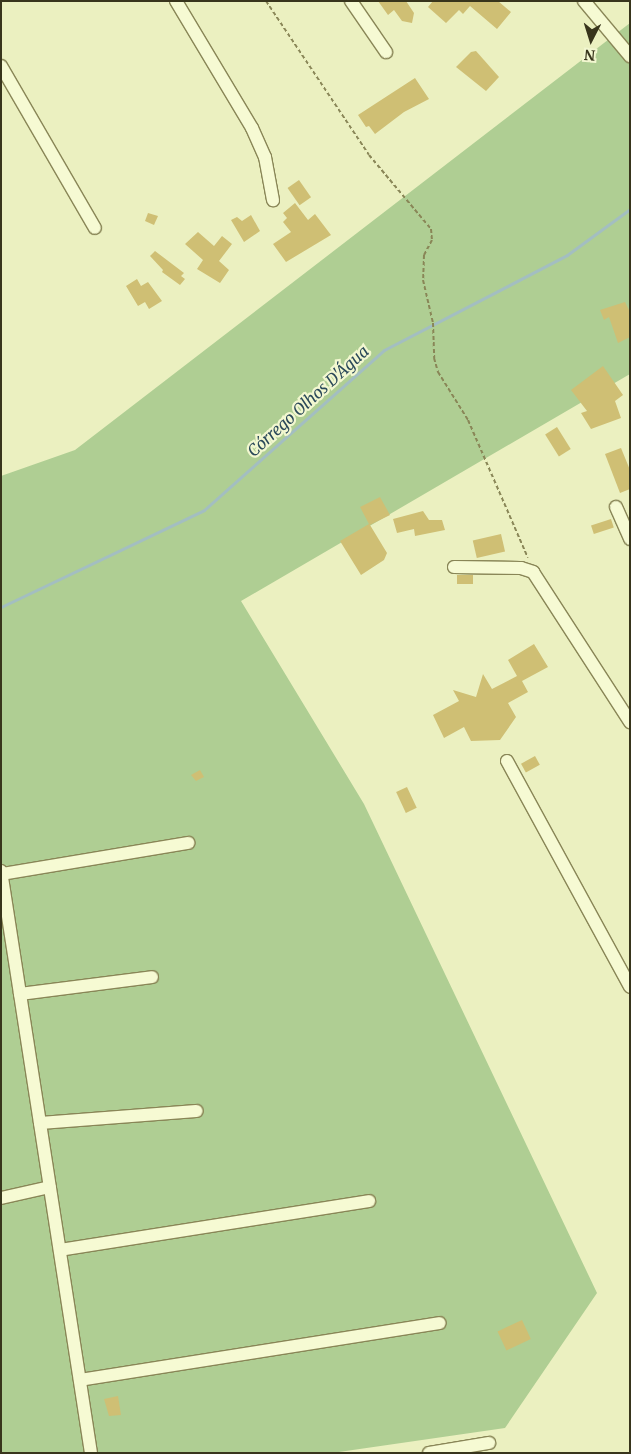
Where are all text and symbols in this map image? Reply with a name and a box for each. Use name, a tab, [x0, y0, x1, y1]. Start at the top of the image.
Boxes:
north arrow	[566, 15, 616, 65]
text: N	[583, 45, 596, 64]
water label: Córrego Olhos D'Água	[243, 341, 373, 461]

